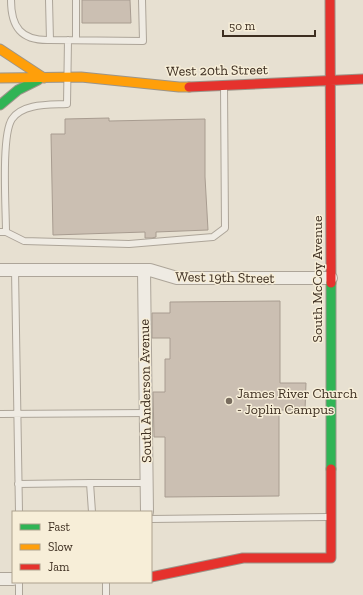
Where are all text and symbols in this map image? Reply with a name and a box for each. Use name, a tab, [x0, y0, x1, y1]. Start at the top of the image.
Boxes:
scale bar	[223, 12, 315, 38]
text: 50 m	[229, 19, 256, 33]
street label: West 20th Street	[166, 61, 269, 80]
street label: South McCoy Avenue	[309, 215, 326, 343]
street label: West 19th Street	[175, 268, 276, 287]
street label: South Anderson Avenue	[136, 319, 155, 463]
place label: James River Church - Joplin Campus	[237, 385, 358, 418]
marker: James River Church - Joplin Campus	[224, 396, 234, 406]
legend	[12, 511, 152, 583]
text: Fast	[48, 520, 71, 534]
text: Slow	[48, 540, 74, 554]
text: Jam	[48, 560, 70, 574]

